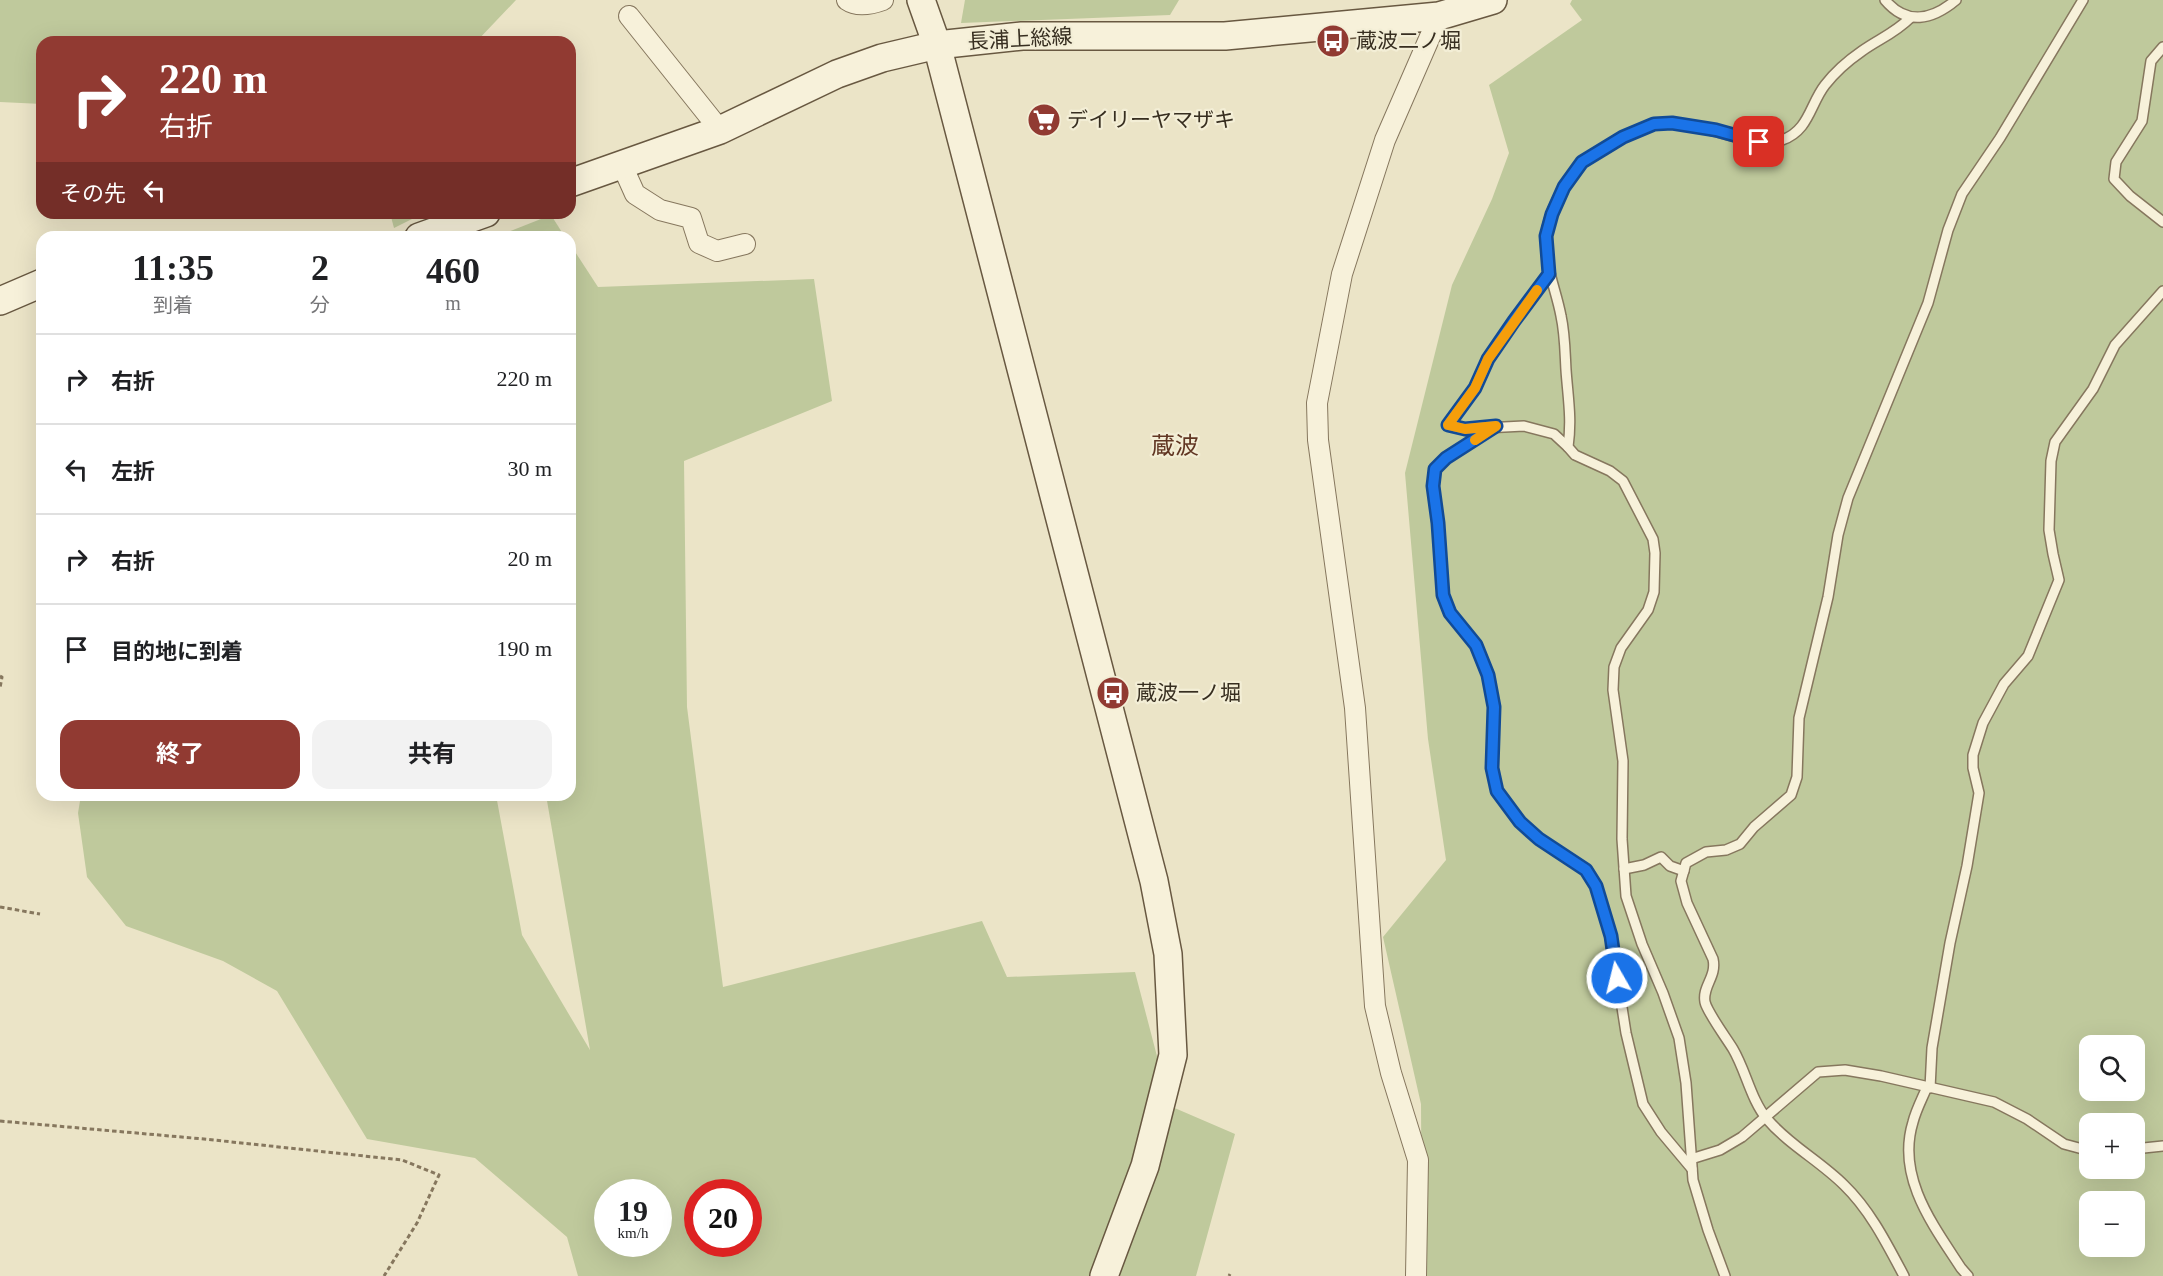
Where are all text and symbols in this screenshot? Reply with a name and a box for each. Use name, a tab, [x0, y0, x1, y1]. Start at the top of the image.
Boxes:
bus stop icon: 蔵波二ノ堀	[1315, 23, 1351, 59]
street label: 長浦上総線	[967, 24, 1073, 54]
place label: 蔵波二ノ堀	[1356, 29, 1461, 53]
text: 220 m	[159, 56, 268, 102]
icon: right	[60, 60, 138, 138]
supermarket icon: デイリーヤマザキ	[1026, 102, 1062, 138]
place label: デイリーヤマザキ	[1067, 108, 1235, 132]
text: 右折	[159, 112, 213, 142]
pin	[1733, 116, 1784, 167]
icon: arrive	[1742, 125, 1775, 158]
icon: left	[138, 174, 171, 207]
text: その先	[60, 181, 126, 206]
text: 11:35	[132, 248, 214, 288]
text: 2	[311, 248, 329, 288]
text: 460	[426, 251, 480, 291]
text: m	[445, 292, 461, 314]
text: 到着	[153, 294, 193, 316]
text: 分	[310, 294, 330, 316]
icon: right	[60, 363, 93, 396]
text: 220 m	[496, 366, 552, 391]
text: 右折	[111, 369, 155, 394]
district label: 蔵波	[1151, 433, 1199, 459]
icon: left	[60, 453, 93, 486]
text: 30 m	[507, 456, 552, 481]
text: 左折	[111, 459, 155, 484]
icon: right	[60, 543, 93, 576]
text: 20 m	[507, 546, 552, 571]
text: 右折	[111, 549, 155, 574]
icon: arrive	[60, 633, 93, 666]
text: 190 m	[496, 636, 552, 661]
text: 目的地に到着	[111, 639, 243, 664]
bus stop icon: 蔵波一ノ堀	[1095, 675, 1131, 711]
place label: 蔵波一ノ堀	[1136, 681, 1241, 705]
button: 終了	[60, 720, 300, 789]
button: 共有	[312, 720, 552, 789]
position arrow	[1585, 946, 1649, 1010]
map controls	[2079, 1035, 2145, 1257]
button: search	[2079, 1035, 2145, 1101]
button: +	[2079, 1113, 2145, 1179]
speed limit sign: 20	[684, 1179, 762, 1257]
button: −	[2079, 1191, 2145, 1257]
text: 19	[618, 1194, 648, 1227]
text: km/h	[618, 1225, 648, 1241]

